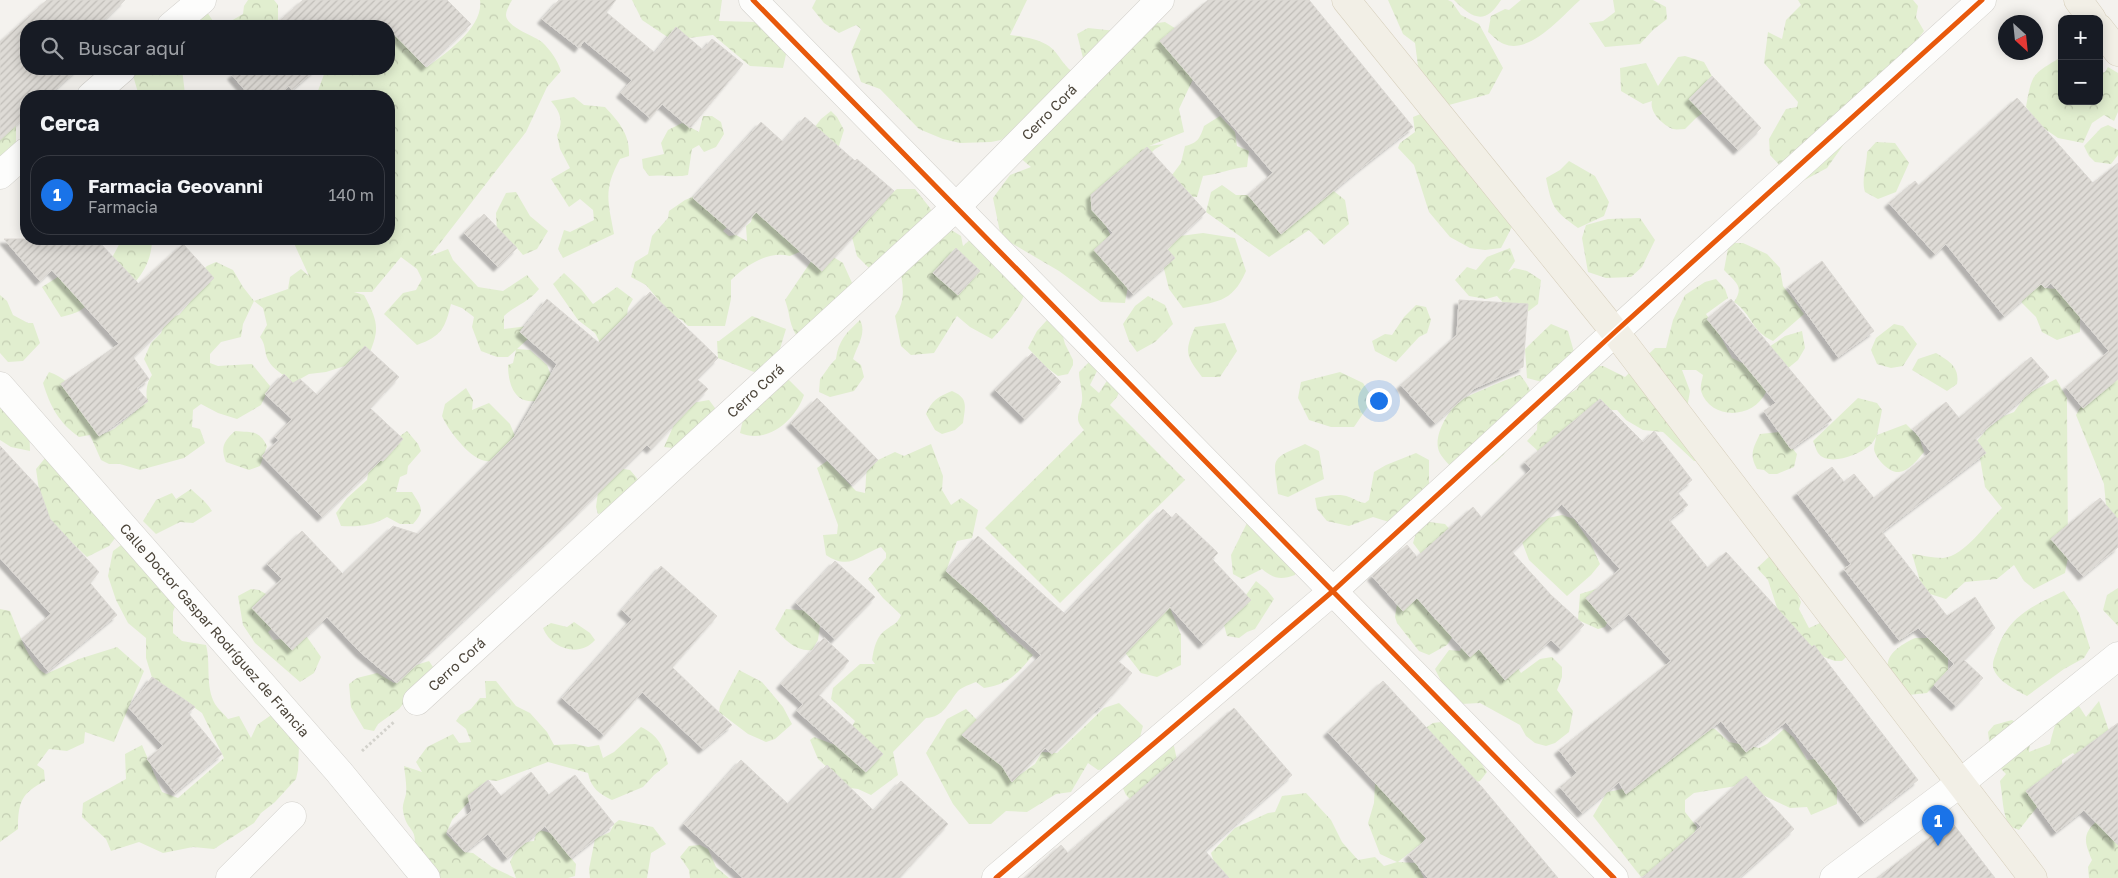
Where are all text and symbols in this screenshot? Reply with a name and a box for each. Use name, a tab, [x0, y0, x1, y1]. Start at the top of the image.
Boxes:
north arrow	[1998, 15, 2043, 60]
map controls	[2058, 15, 2103, 105]
button: +	[2058, 15, 2103, 60]
search box	[20, 20, 395, 75]
icon: search	[38, 34, 66, 62]
text: Buscar aquí	[78, 36, 185, 59]
button: −	[2058, 60, 2103, 105]
street label: Cerro Corá	[1018, 81, 1080, 143]
text: Cerca	[40, 110, 99, 136]
text: Farmacia Geovanni	[88, 174, 263, 197]
text: 1	[53, 185, 61, 205]
text: 140 m	[328, 185, 374, 205]
text: Farmacia	[88, 197, 158, 217]
street label: Cerro Corá	[723, 360, 787, 421]
your location	[1366, 388, 1392, 414]
street label: Calle Doctor Gaspar Rodríguez de Francia	[116, 520, 313, 740]
street label: Cerro Corá	[424, 634, 489, 695]
pin: 1	[1922, 805, 1954, 846]

